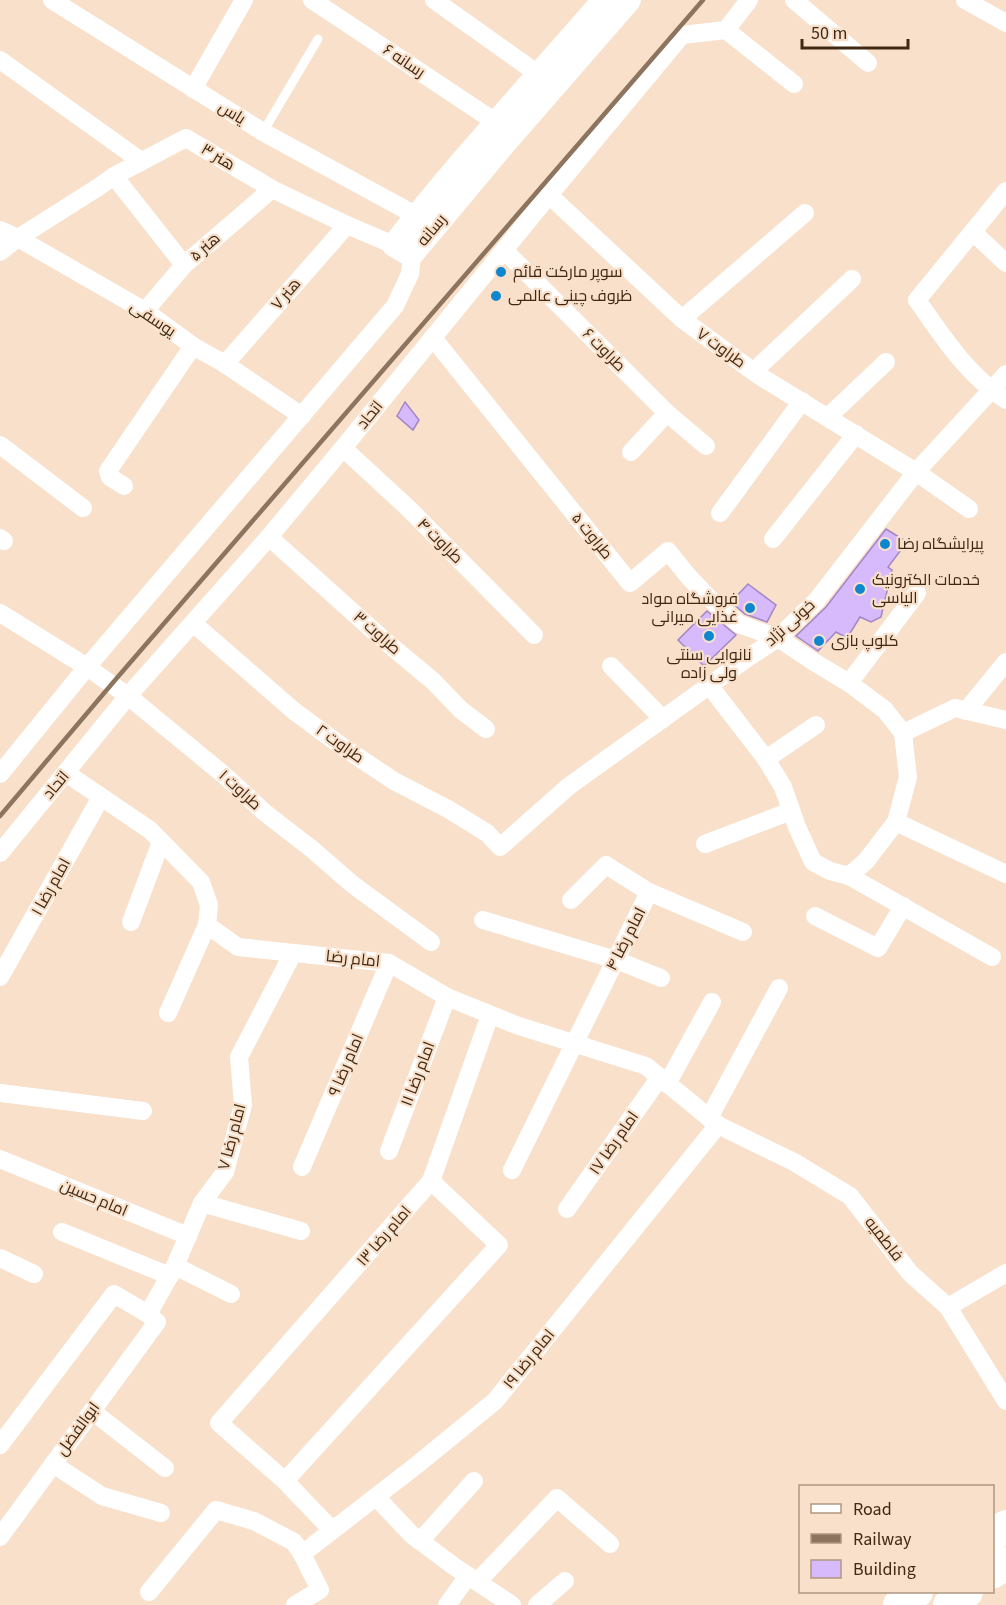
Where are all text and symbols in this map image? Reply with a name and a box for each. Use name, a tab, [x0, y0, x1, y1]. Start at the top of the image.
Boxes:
scale bar	[802, 12, 908, 50]
text: 50 m	[811, 21, 847, 46]
street label: رسانه ۶	[379, 39, 429, 83]
street label: یاس	[214, 96, 250, 130]
street label: هنر ۳	[197, 138, 239, 176]
street label: رسانه	[412, 209, 452, 251]
street label: هنر ۵	[185, 227, 225, 267]
place label: سوپر مارکت قائم	[513, 261, 622, 283]
marker: سوپر مارکت قائم	[494, 265, 508, 279]
street label: هنر ۷	[266, 273, 306, 315]
place label: ظروف چینی عالمی	[508, 285, 632, 307]
marker: ظروف چینی عالمی	[489, 289, 503, 303]
street label: یوسفی	[126, 296, 181, 343]
street label: طراوت ۶	[577, 323, 631, 377]
street label: طراوت ۷	[692, 323, 750, 373]
street label: اتحاد	[352, 396, 388, 434]
street label: طراوت ۵	[566, 508, 618, 564]
street label: طراوت ۴	[412, 513, 468, 569]
place label: پیرایشگاه رضا	[897, 533, 984, 555]
marker: پیرایشگاه رضا	[878, 537, 892, 551]
place label: خدمات الکترونیک الیاسی	[872, 569, 980, 609]
marker: خدمات الکترونیک الیاسی	[853, 582, 867, 596]
place label: فروشگاه مواد غذایی میرانی	[641, 588, 738, 628]
street label: خونی نژاد	[760, 594, 820, 652]
marker: فروشگاه مواد غذایی میرانی	[743, 601, 757, 615]
street label: طراوت ۳	[349, 606, 405, 660]
marker: نانوایی سنتی ولی زاده	[702, 629, 716, 643]
place label: کلوپ بازی	[831, 630, 899, 652]
marker: کلوپ بازی	[812, 634, 826, 648]
place label: نانوایی سنتی ولی زاده	[666, 644, 752, 684]
street label: طراوت ۲	[312, 720, 368, 768]
street label: طراوت ۱	[214, 765, 266, 815]
street label: اتحاد	[38, 766, 74, 804]
street label: امام رضا ۱	[26, 854, 76, 920]
street label: امام رضا ۴	[601, 904, 651, 974]
street label: امام رضا	[325, 945, 381, 973]
street label: امام رضا ۹	[323, 1030, 369, 1100]
street label: امام رضا ۱۱	[396, 1038, 440, 1110]
street label: امام رضا ۷	[213, 1101, 251, 1173]
street label: امام رضا ۱۷	[584, 1107, 644, 1179]
street label: امام حسین	[57, 1174, 131, 1222]
street label: امام رضا ۱۳	[352, 1201, 416, 1271]
street label: فاطمیه	[860, 1212, 908, 1266]
street label: امام رضا ۱۹	[498, 1324, 560, 1394]
street label: ابوالفضل	[51, 1398, 105, 1460]
legend	[799, 1485, 994, 1593]
text: Road	[853, 1497, 892, 1522]
text: Railway	[853, 1527, 912, 1552]
text: Building	[853, 1557, 916, 1582]

